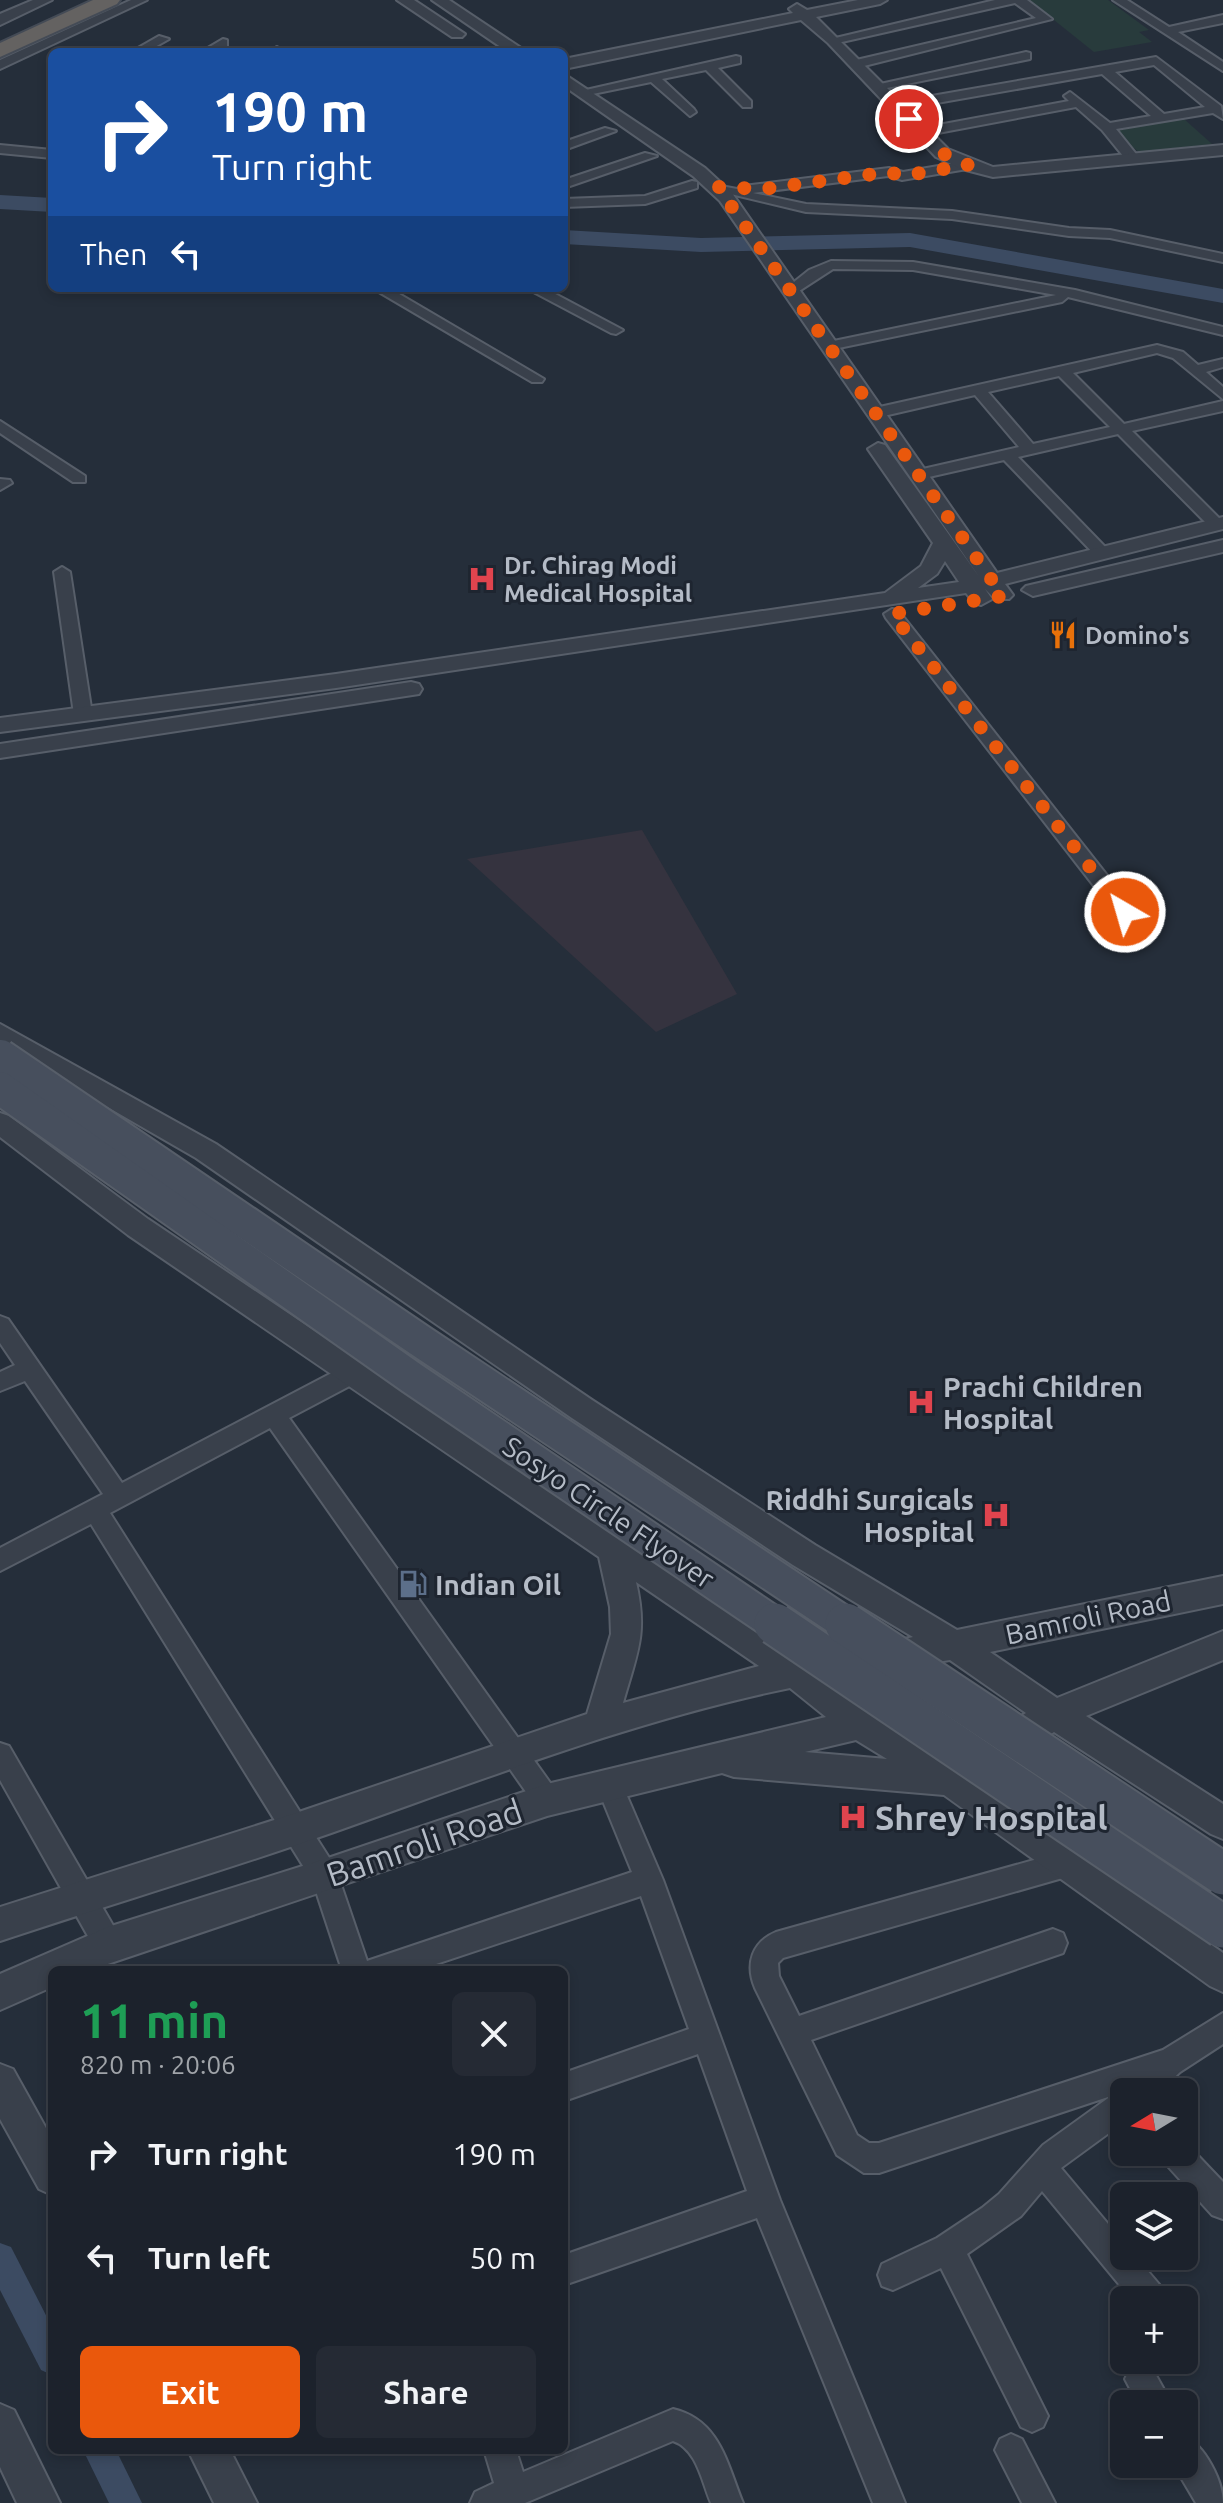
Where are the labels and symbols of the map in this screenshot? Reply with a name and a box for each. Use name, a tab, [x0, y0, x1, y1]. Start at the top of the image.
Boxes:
pin	[875, 85, 943, 153]
place label: Dr. Chirag Modi Medical Hospital	[504, 552, 692, 607]
hospital icon: Dr. Chirag Modi Medical Hospital	[467, 564, 497, 594]
restaurant icon: Domino's	[1048, 620, 1078, 650]
place label: Domino's	[1085, 622, 1190, 649]
position arrow	[1083, 870, 1167, 954]
place label: Prachi Children Hospital	[943, 1371, 1143, 1434]
hospital icon: Prachi Children Hospital	[906, 1387, 936, 1417]
street label: Sosyo Circle Flyover	[498, 1430, 721, 1594]
place label: Riddhi Surgicals Hospital	[766, 1484, 974, 1547]
hospital icon: Riddhi Surgicals Hospital	[981, 1500, 1011, 1530]
fuel station icon: Indian Oil	[398, 1569, 428, 1599]
place label: Indian Oil	[435, 1569, 561, 1600]
street label: Bamroli Road	[1002, 1584, 1174, 1650]
street label: Bamroli Road	[321, 1791, 527, 1893]
place label: Shrey Hospital	[875, 1798, 1107, 1836]
hospital icon: Shrey Hospital	[838, 1802, 868, 1832]
north arrow	[1110, 2078, 1198, 2166]

